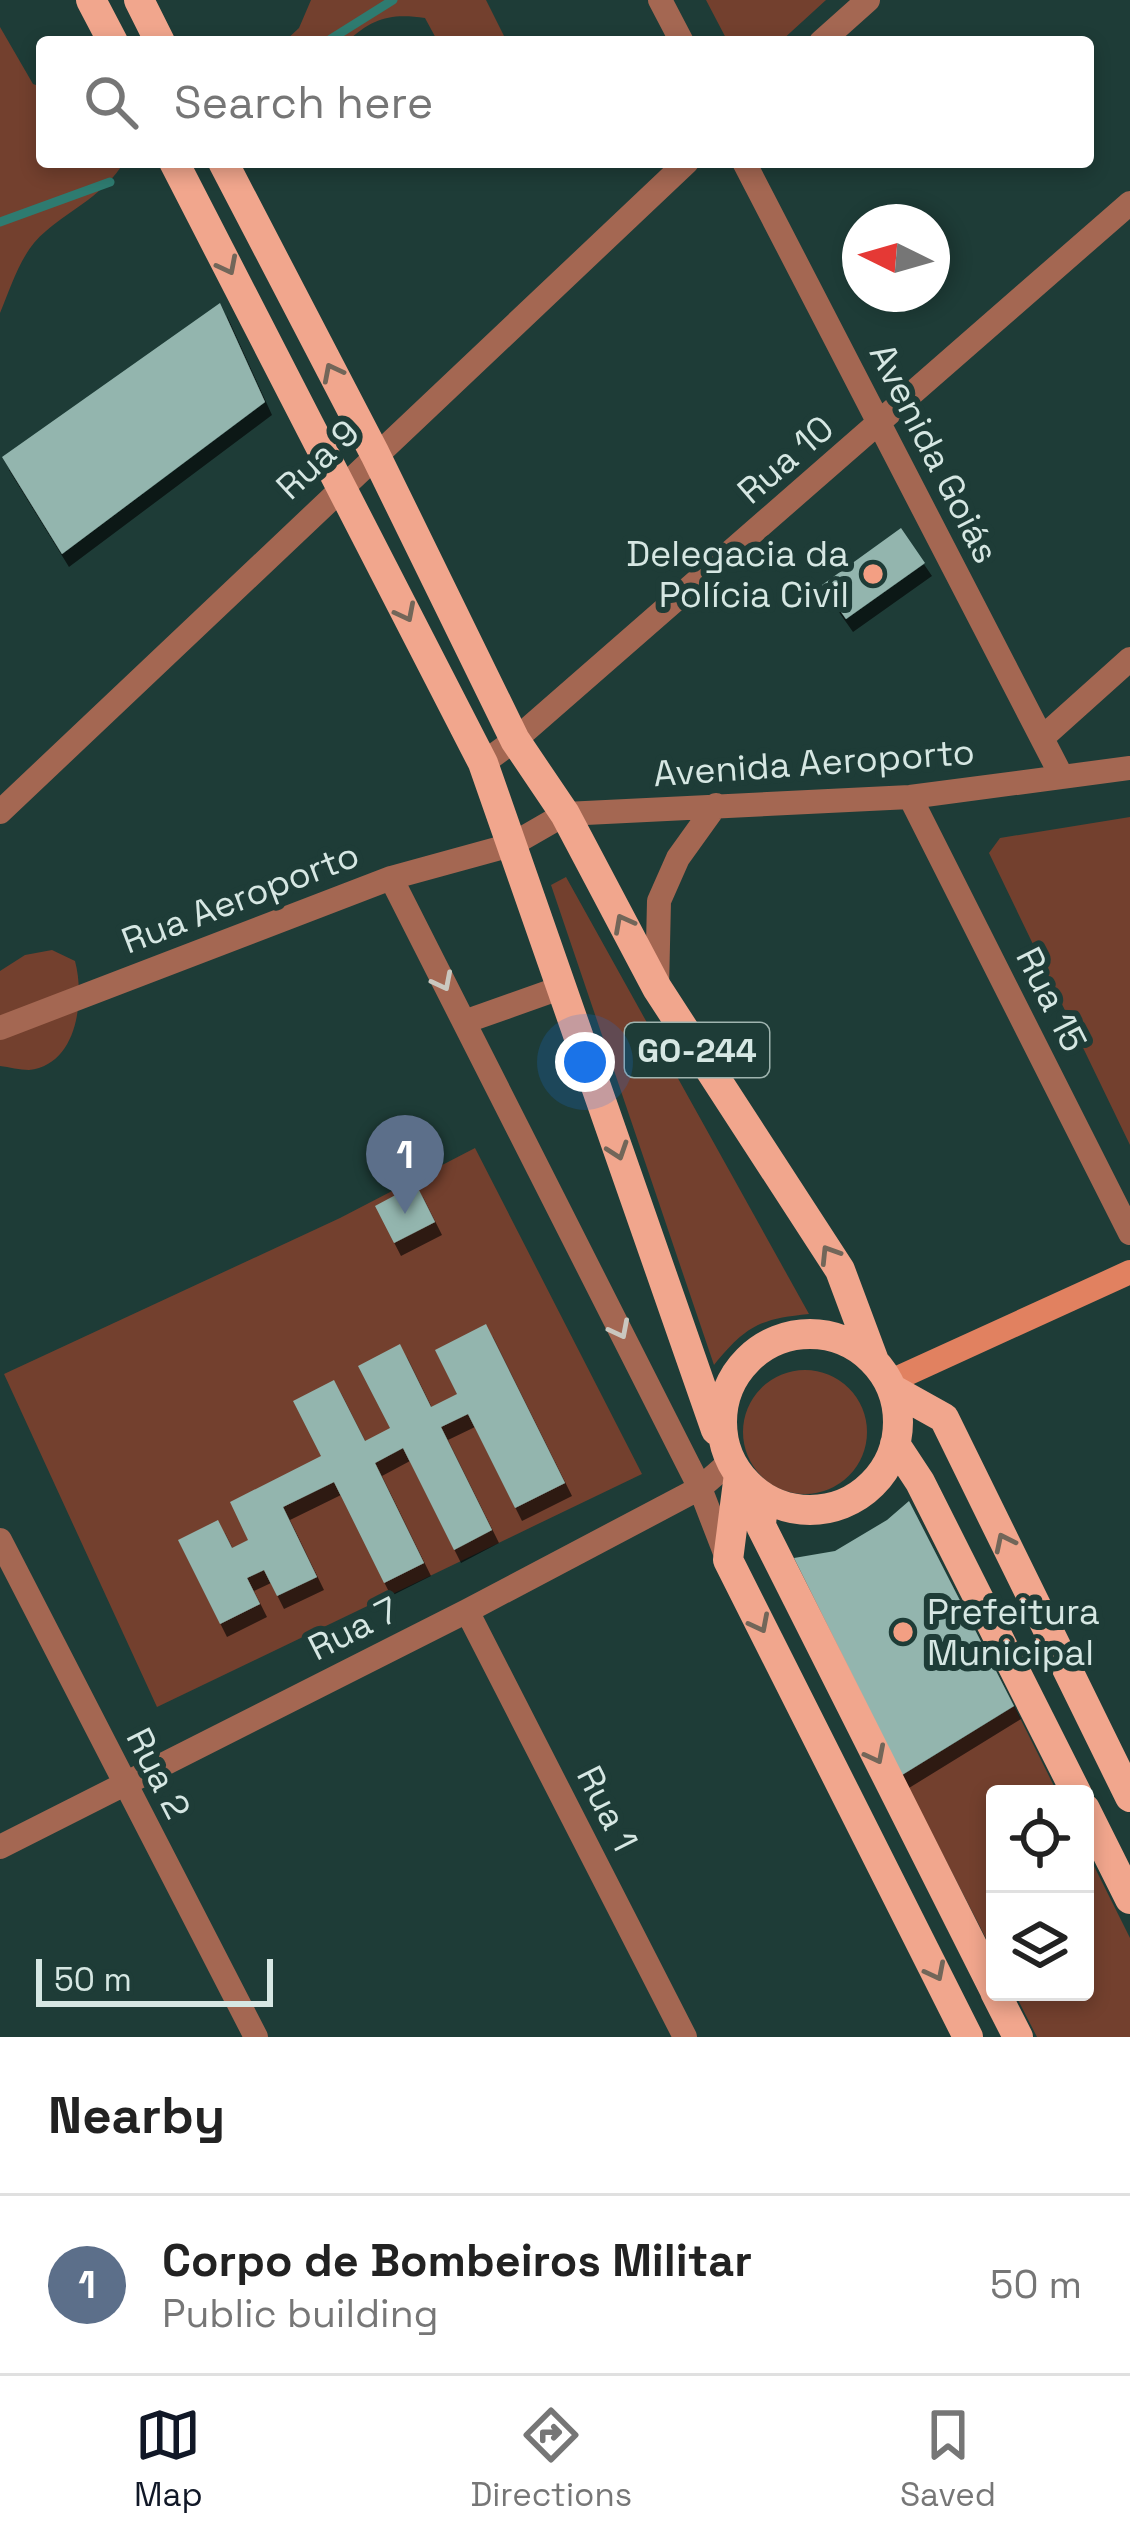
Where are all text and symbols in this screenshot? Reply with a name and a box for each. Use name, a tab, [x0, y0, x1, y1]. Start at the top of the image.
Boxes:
search box	[36, 36, 1094, 168]
icon: search	[78, 69, 144, 135]
text: Search here	[174, 74, 433, 131]
north arrow	[842, 204, 950, 312]
one-way arrow	[213, 254, 237, 275]
street label: Avenida Goiás	[859, 336, 1009, 571]
one-way arrow	[323, 363, 347, 384]
street label: Rua 10	[728, 405, 843, 514]
street label: Rua 9	[267, 410, 369, 510]
place label: Delegacia da Polícia Civil	[626, 531, 849, 618]
marker: Delegacia da Polícia Civil	[860, 561, 886, 587]
one-way arrow	[392, 601, 416, 622]
street label: Avenida Aeroporto	[652, 729, 976, 797]
street label: Rua Aeroporto	[115, 832, 366, 964]
one-way arrow	[614, 914, 637, 936]
street label: Rua 15	[1005, 939, 1097, 1059]
one-way arrow	[429, 970, 453, 991]
road number: GO-244	[625, 1023, 769, 1077]
your location	[555, 1032, 615, 1092]
pin: 1	[366, 1115, 444, 1214]
one-way arrow	[604, 1139, 628, 1160]
one-way arrow	[821, 1245, 843, 1267]
one-way arrow	[605, 1318, 629, 1339]
one-way arrow	[996, 1532, 1019, 1554]
street label: Rua 7	[301, 1587, 406, 1671]
place label: Prefeitura Municipal	[927, 1589, 1100, 1676]
one-way arrow	[746, 1612, 770, 1633]
marker: Prefeitura Municipal	[890, 1619, 916, 1645]
street label: Rua 2	[116, 1720, 200, 1827]
one-way arrow	[861, 1743, 885, 1764]
street label: Rua 1	[566, 1758, 648, 1859]
map controls	[986, 1785, 1094, 2001]
button: locate	[986, 1785, 1094, 1893]
button: layers	[986, 1893, 1094, 2001]
scale bar	[36, 1953, 273, 2006]
text: 50 m	[54, 1959, 132, 2001]
one-way arrow	[921, 1960, 944, 1982]
text: Nearby	[48, 2083, 225, 2148]
text: Corpo de Bombeiros Militar	[162, 2232, 752, 2289]
text: 1	[78, 2260, 96, 2309]
text: 50 m	[990, 2260, 1082, 2309]
text: Public building	[162, 2289, 439, 2338]
tab: Map	[134, 2402, 203, 2516]
tab: Directions	[470, 2402, 632, 2516]
tab: Saved	[900, 2402, 996, 2516]

